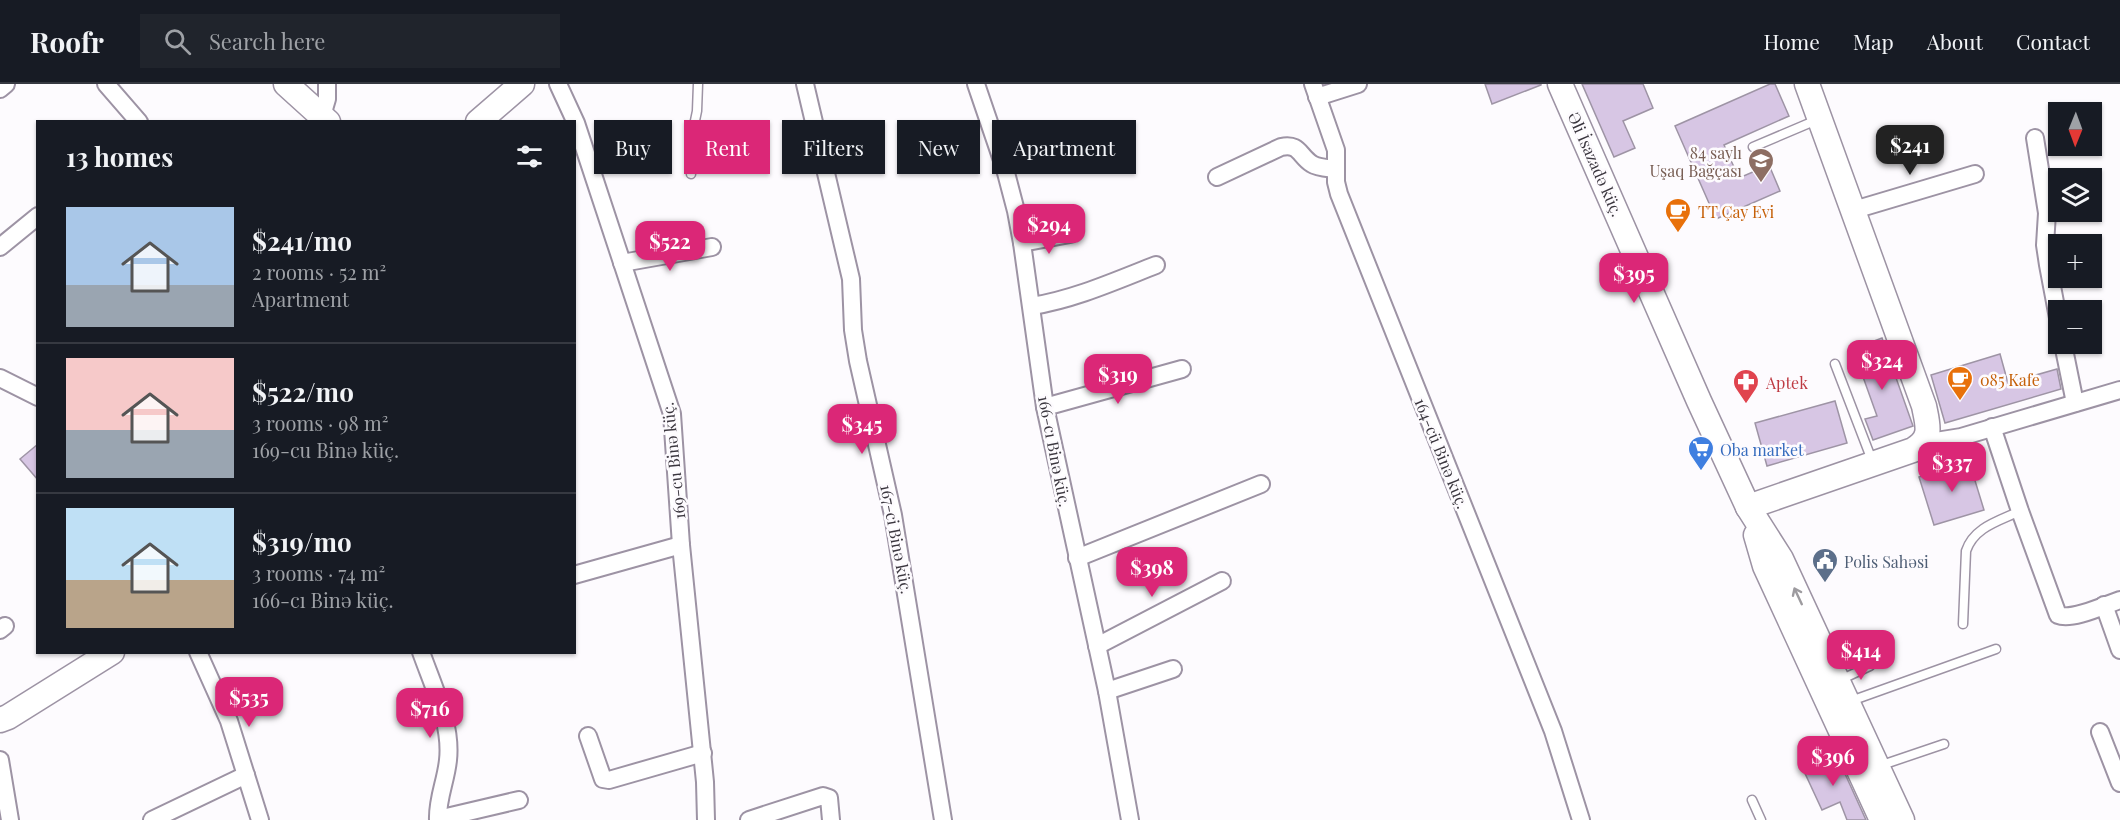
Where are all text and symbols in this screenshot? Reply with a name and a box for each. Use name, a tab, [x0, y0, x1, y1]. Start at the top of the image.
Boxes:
search box	[140, 14, 560, 68]
text: Roofr	[30, 23, 104, 60]
icon: search	[161, 25, 194, 58]
text: Search here	[209, 26, 325, 56]
text: Home	[1764, 27, 1820, 55]
text: Map	[1853, 27, 1894, 55]
text: About	[1927, 27, 1983, 55]
text: Contact	[2016, 27, 2090, 55]
north arrow	[2048, 102, 2102, 156]
map controls	[2048, 102, 2102, 354]
street label: Əli İsazadə küç.	[1564, 108, 1628, 220]
chip: Buy	[594, 120, 672, 174]
chip: Rent	[684, 120, 770, 174]
chip: Filters	[782, 120, 885, 174]
chip: New	[897, 120, 980, 174]
chip: Apartment	[992, 120, 1136, 174]
pin: $241	[1874, 125, 1946, 176]
text: $241	[1890, 131, 1930, 158]
text: 13 homes	[66, 139, 173, 174]
icon: filters	[513, 140, 546, 173]
place label: 84 saylı Uşaq Bağçası	[1650, 142, 1742, 181]
school or university icon: 84 saylı Uşaq Bağçası	[1746, 146, 1776, 184]
button: layers	[2048, 168, 2102, 222]
cafe icon: TT Çay Evi	[1663, 196, 1693, 234]
place label: TT Çay Evi	[1698, 201, 1775, 222]
pin: $294	[1013, 204, 1085, 255]
text: $294	[1027, 210, 1071, 237]
pin: $522	[634, 221, 706, 272]
text: $241/mo	[252, 223, 352, 258]
text: $522	[649, 227, 691, 254]
icon: home	[114, 231, 186, 303]
button: +	[2048, 234, 2102, 288]
pin: $395	[1598, 253, 1670, 304]
text: 2 rooms · 52 m²	[252, 258, 386, 285]
text: $395	[1613, 259, 1655, 286]
text: Apartment	[252, 285, 349, 312]
button: −	[2048, 300, 2102, 354]
pin: $324	[1846, 340, 1918, 391]
text: $324	[1861, 346, 1903, 373]
pin: $319	[1082, 354, 1154, 405]
text: $319	[1098, 360, 1138, 387]
cafe icon: 085 Kafe	[1945, 364, 1975, 402]
pharmacy icon: Aptek	[1731, 367, 1761, 405]
place label: 085 Kafe	[1980, 369, 2040, 390]
place label: Aptek	[1765, 372, 1808, 393]
text: $522/mo	[252, 374, 354, 409]
icon: home	[114, 382, 186, 454]
street label: 166-cı Binə küç.	[1034, 393, 1076, 509]
street label: 164-cü Binə küç.	[1410, 395, 1474, 511]
street label: 169-cu Binə küç.	[656, 401, 690, 521]
pin: $345	[826, 404, 898, 455]
text: 3 rooms · 98 m²	[252, 409, 388, 436]
text: $345	[842, 410, 882, 437]
supermarket icon: Oba market	[1686, 434, 1716, 472]
text: 169-cu Binə küç.	[252, 436, 399, 463]
place label: Oba market	[1720, 439, 1804, 460]
pin: $337	[1916, 442, 1988, 493]
text: $337	[1932, 448, 1972, 475]
street label: 167-ci Binə küç.	[876, 482, 918, 596]
text: $319/mo	[252, 524, 352, 559]
icon: home	[114, 532, 186, 604]
public building icon: Polis Sahəsi	[1810, 546, 1840, 584]
pin: $398	[1116, 547, 1188, 598]
place label: Polis Sahəsi	[1844, 551, 1929, 572]
text: $398	[1130, 553, 1174, 580]
text: 3 rooms · 74 m²	[252, 559, 385, 586]
text: 166-cı Binə küç.	[252, 586, 393, 613]
one-way arrow	[1791, 587, 1803, 605]
pin: $414	[1825, 630, 1897, 681]
text: $414	[1841, 636, 1881, 663]
pin: $535	[213, 677, 285, 728]
text: $535	[229, 683, 269, 710]
pin: $716	[394, 688, 466, 739]
text: $716	[410, 694, 450, 721]
pin: $396	[1797, 736, 1869, 787]
text: $396	[1811, 742, 1855, 769]

